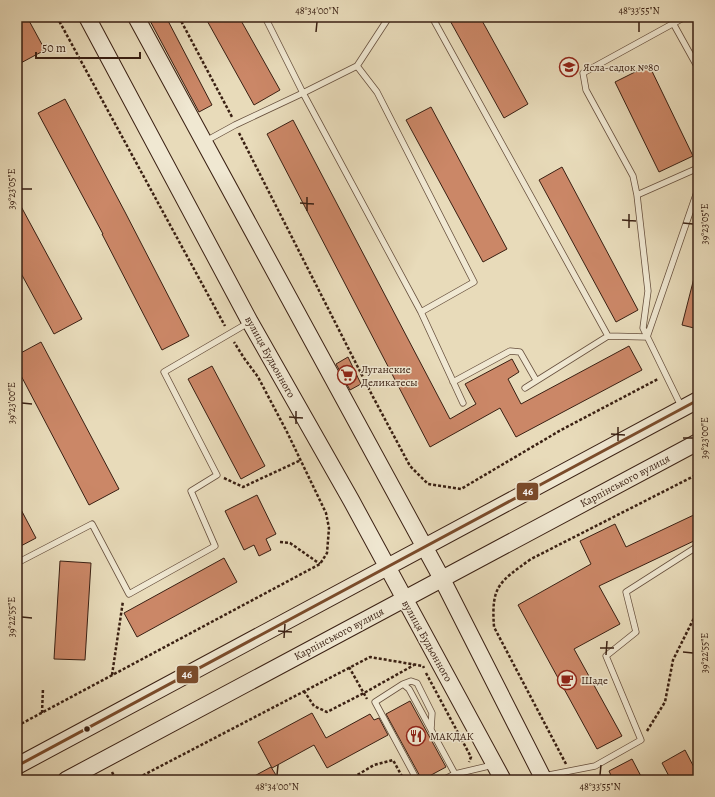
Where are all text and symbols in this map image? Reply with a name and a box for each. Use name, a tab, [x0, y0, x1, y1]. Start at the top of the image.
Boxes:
text: 48°34'00"N	[295, 4, 339, 17]
text: 48°33'55"N	[618, 4, 660, 17]
scale bar	[36, 34, 140, 60]
text: 50 m	[42, 40, 66, 56]
school or university icon: Ясла-садок №80	[558, 56, 580, 78]
place label: Ясла-садок №80	[583, 60, 659, 75]
text: 39°23'05"E	[5, 168, 18, 209]
text: 39°23'05"E	[698, 203, 711, 244]
street label: вулиця Будьонного	[241, 313, 299, 401]
place label: Луганские Деликатесы	[361, 362, 418, 390]
supermarket icon: Луганские Деликатесы	[336, 364, 358, 386]
text: 39°23'00"E	[5, 382, 18, 424]
text: 39°23'00"E	[698, 417, 711, 459]
street label: Карпінського вулиця	[577, 451, 673, 511]
line badge: 46	[516, 482, 539, 501]
text: 46	[523, 484, 533, 499]
text: 39°22'55"E	[5, 597, 18, 637]
street label: вулиця Будьонного	[398, 597, 456, 685]
street label: Карпінського вулиця	[291, 604, 387, 664]
text: 39°22'55"E	[698, 633, 711, 673]
line badge: 46	[176, 665, 199, 684]
text: 46	[182, 667, 192, 682]
cafe icon: Шаде	[556, 669, 578, 691]
place label: Шаде	[581, 673, 608, 688]
unlabelled marker	[82, 724, 92, 734]
restaurant icon: МАКДАК	[405, 725, 427, 747]
place label: МАКДАК	[430, 729, 474, 744]
text: 48°34'00"N	[255, 780, 299, 793]
text: 48°33'55"N	[579, 780, 621, 793]

